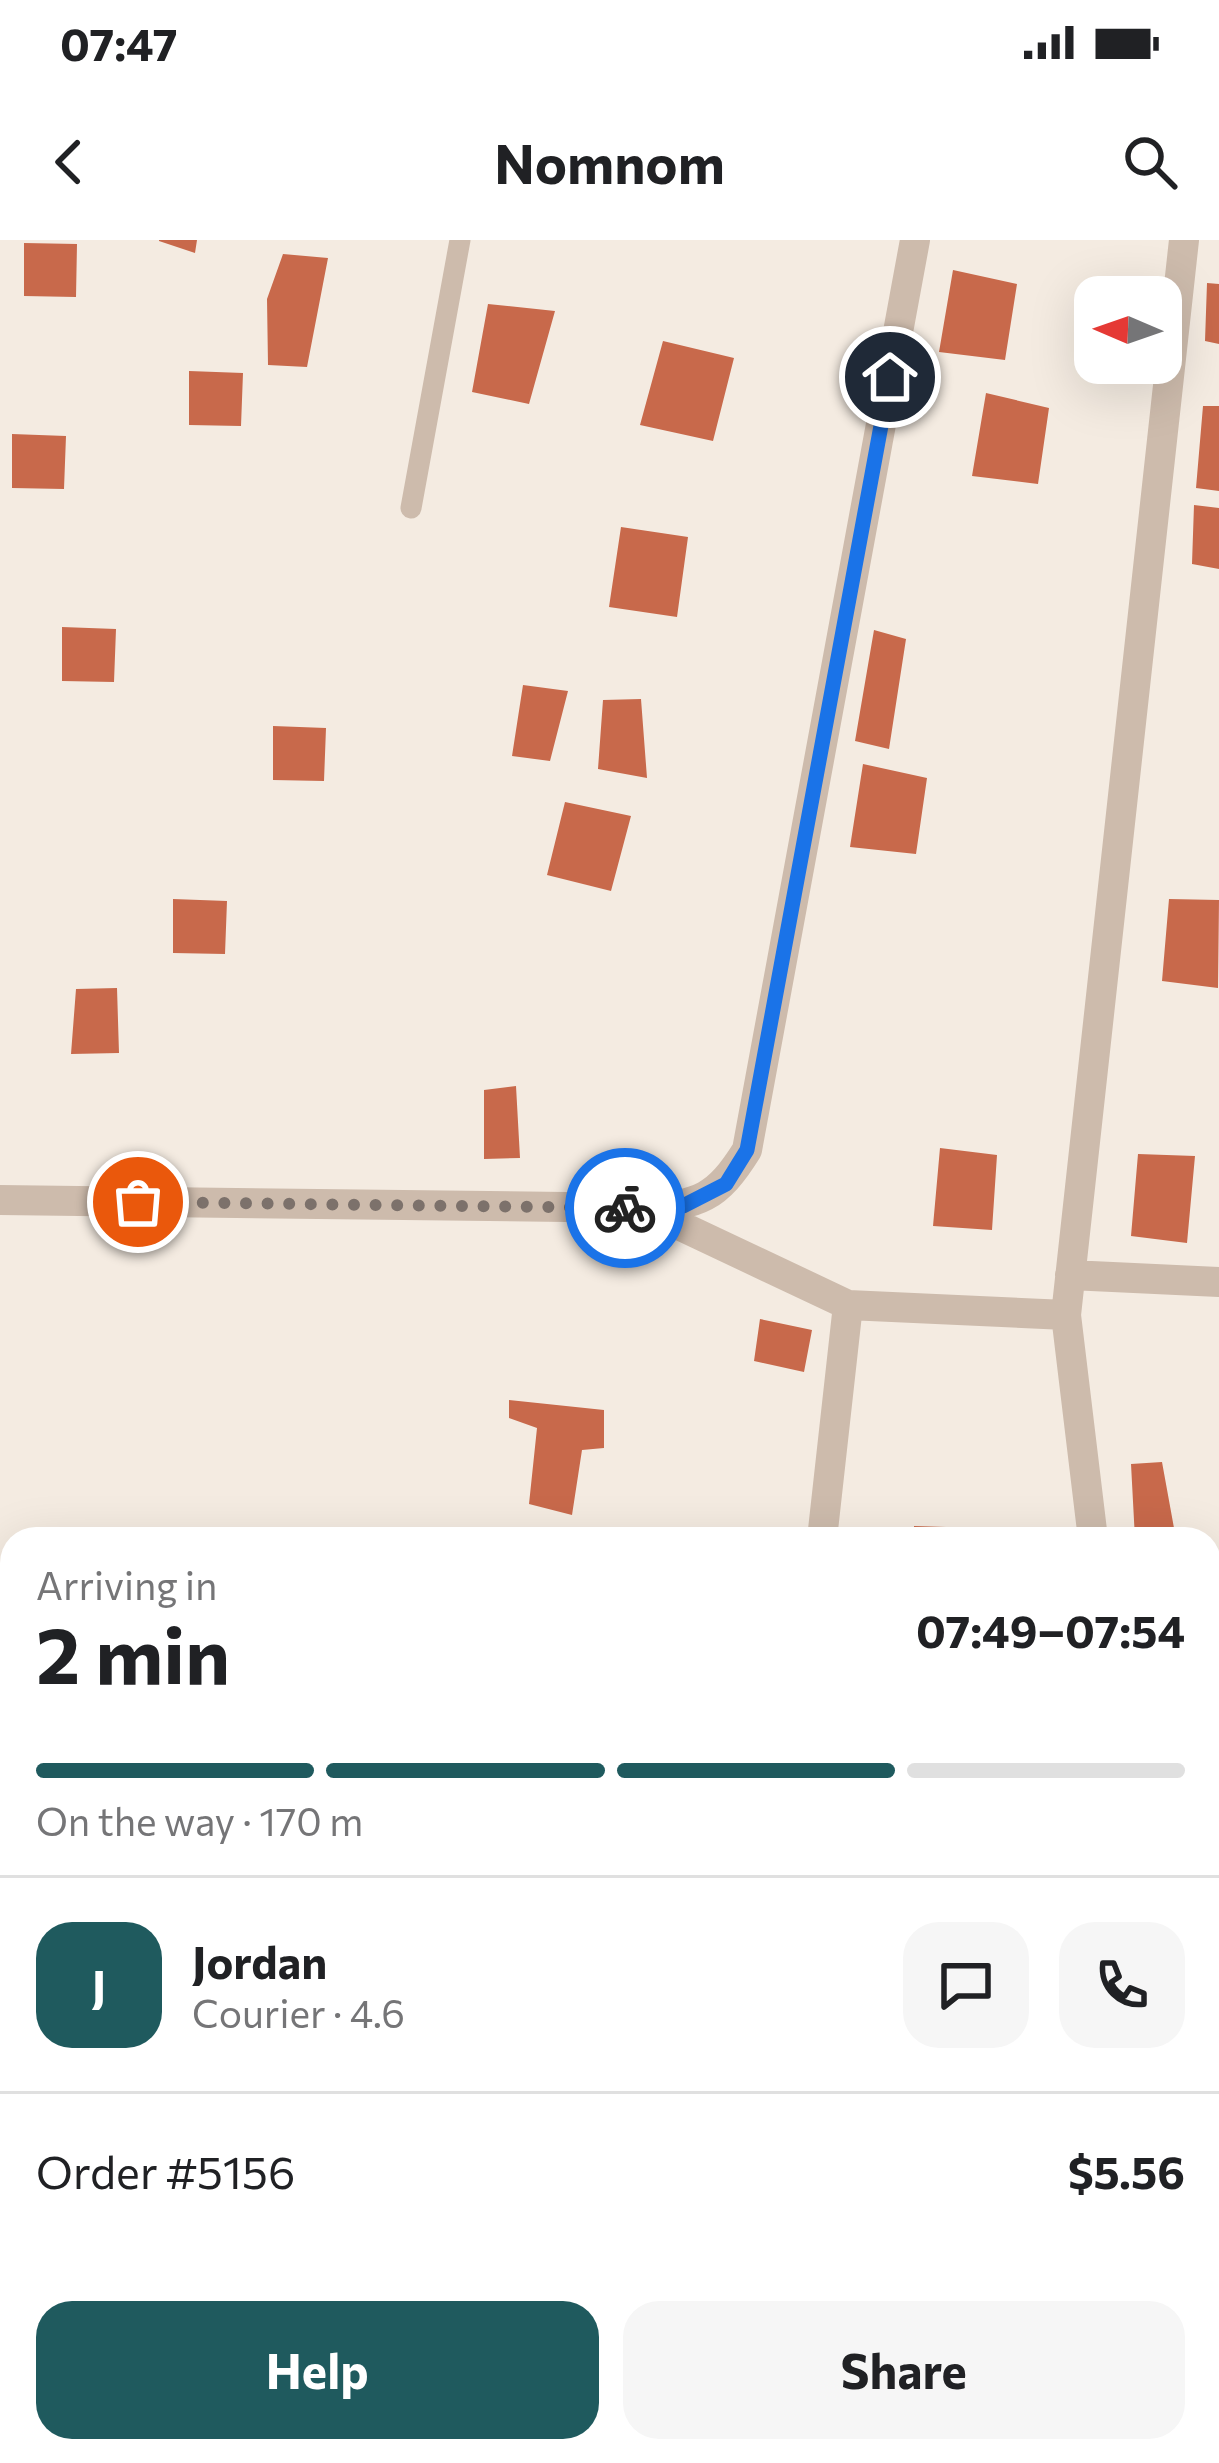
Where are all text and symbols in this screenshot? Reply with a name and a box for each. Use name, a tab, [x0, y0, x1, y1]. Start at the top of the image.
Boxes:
text: 07:47	[60, 15, 178, 70]
icon: back	[36, 129, 102, 195]
text: Nomnom	[494, 129, 725, 195]
icon: search	[1117, 129, 1183, 195]
north arrow	[1074, 276, 1182, 384]
map controls	[1074, 276, 1182, 384]
pin	[839, 326, 941, 428]
icon: home	[857, 344, 923, 410]
courier	[565, 1148, 685, 1268]
pin	[87, 1151, 189, 1253]
icon: bag	[105, 1169, 171, 1235]
icon: bike	[592, 1175, 658, 1241]
text: Arriving in	[36, 1560, 217, 1608]
text: 07:49–07:54	[916, 1602, 1185, 1657]
text: 2 min	[36, 1605, 230, 1700]
text: On the way · 170 m	[36, 1796, 363, 1844]
button: chat	[903, 1922, 1029, 2048]
button: phone	[1059, 1922, 1185, 2048]
text: Jordan	[192, 1933, 327, 1988]
text: J	[92, 1957, 106, 2012]
text: Courier · 4.6	[192, 1988, 405, 2036]
text: Order #5156	[36, 2143, 295, 2198]
text: $5.56	[1068, 2143, 1185, 2198]
button: Help	[36, 2301, 599, 2439]
button: Share	[623, 2301, 1185, 2439]

